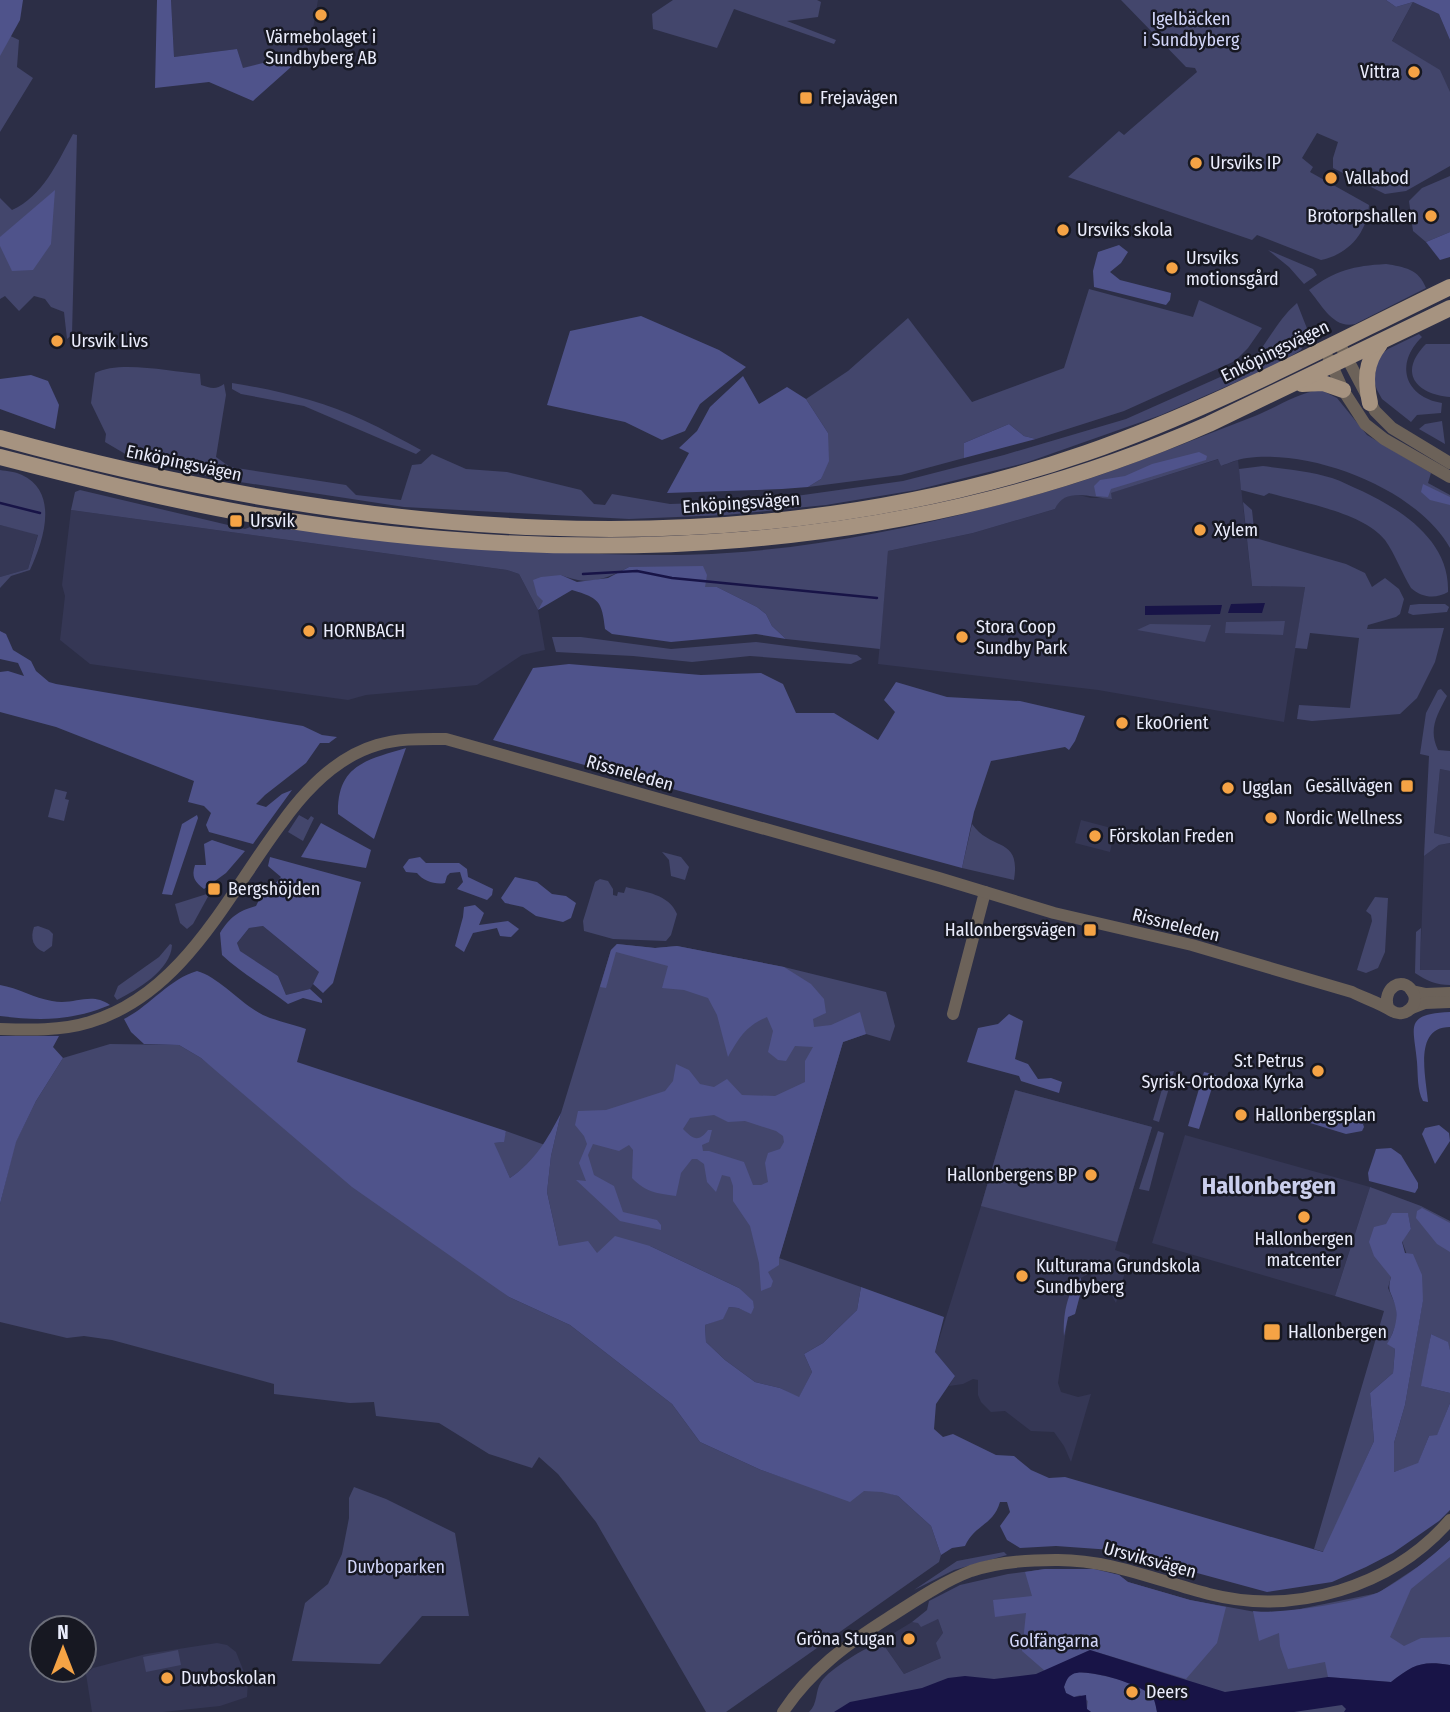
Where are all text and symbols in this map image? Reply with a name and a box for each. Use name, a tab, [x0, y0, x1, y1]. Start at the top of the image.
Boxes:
marker: Värmebolaget i Sundbyberg AB	[313, 7, 329, 23]
park label: Igelbäcken i Sundbyberg	[1143, 8, 1240, 51]
place label: Värmebolaget i Sundbyberg AB	[265, 26, 377, 69]
place label: Vittra	[1360, 61, 1400, 83]
marker: Vittra	[1406, 64, 1422, 80]
place label: Frejavägen	[820, 87, 898, 109]
marker: Frejavägen	[798, 90, 814, 106]
place label: Ursviks IP	[1210, 152, 1281, 174]
marker: Ursviks IP	[1188, 155, 1204, 171]
place label: Vallabod	[1345, 167, 1409, 189]
marker: Vallabod	[1323, 170, 1339, 186]
place label: Brotorpshallen	[1307, 205, 1417, 227]
marker: Brotorpshallen	[1423, 208, 1439, 224]
place label: Ursviks skola	[1077, 219, 1173, 241]
marker: Ursviks skola	[1055, 222, 1071, 238]
place label: Ursviks motionsgård	[1186, 247, 1279, 290]
marker: Ursviks motionsgård	[1164, 260, 1180, 276]
street label: Enköpingsvägen	[1217, 315, 1333, 387]
place label: Ursvik Livs	[71, 330, 149, 352]
marker: Ursvik Livs	[49, 333, 65, 349]
street label: Enköpingsvägen	[124, 440, 244, 486]
street label: Enköpingsvägen	[681, 488, 801, 518]
place label: Ursvik	[250, 510, 296, 532]
marker: Ursvik	[228, 513, 244, 529]
place label: Xylem	[1214, 519, 1258, 541]
marker: Xylem	[1192, 522, 1208, 538]
place label: Stora Coop Sundby Park	[976, 616, 1068, 659]
place label: HORNBACH	[323, 620, 405, 642]
marker: HORNBACH	[301, 623, 317, 639]
marker: Stora Coop Sundby Park	[954, 629, 970, 645]
place label: EkoOrient	[1136, 712, 1209, 734]
marker: EkoOrient	[1114, 715, 1130, 731]
street label: Rissneleden	[584, 750, 676, 796]
place label: Gesällvägen	[1305, 775, 1393, 797]
place label: Ugglan	[1242, 777, 1292, 799]
marker: Gesällvägen	[1399, 778, 1415, 794]
marker: Ugglan	[1220, 780, 1236, 796]
place label: Nordic Wellness	[1285, 807, 1403, 829]
marker: Nordic Wellness	[1263, 810, 1279, 826]
place label: Förskolan Freden	[1109, 825, 1234, 847]
marker: Förskolan Freden	[1087, 828, 1103, 844]
place label: Bergshöjden	[228, 878, 320, 900]
marker: Bergshöjden	[206, 881, 222, 897]
street label: Rissneleden	[1130, 904, 1222, 946]
place label: Hallonbergsvägen	[945, 919, 1076, 941]
marker: Hallonbergsvägen	[1082, 922, 1098, 938]
place label: S:t Petrus Syrisk-Ortodoxa Kyrka	[1141, 1050, 1304, 1093]
marker: S:t Petrus Syrisk-Ortodoxa Kyrka	[1310, 1063, 1326, 1079]
place label: Hallonbergsplan	[1255, 1104, 1376, 1126]
marker: Hallonbergsplan	[1233, 1107, 1249, 1123]
place label: Hallonbergens BP	[947, 1164, 1077, 1186]
marker: Hallonbergens BP	[1083, 1167, 1099, 1183]
district label: Hallonbergen	[1202, 1172, 1336, 1200]
marker: Hallonbergen matcenter	[1296, 1209, 1312, 1225]
place label: Hallonbergen matcenter	[1255, 1228, 1353, 1271]
place label: Kulturama Grundskola Sundbyberg	[1036, 1255, 1200, 1298]
marker: Kulturama Grundskola Sundbyberg	[1014, 1268, 1030, 1284]
place label: Hallonbergen	[1288, 1321, 1387, 1343]
marker: Hallonbergen	[1262, 1322, 1282, 1342]
street label: Ursviksvägen	[1101, 1537, 1199, 1583]
park label: Duvboparken	[347, 1556, 445, 1578]
north arrow	[28, 1614, 98, 1684]
text: N	[57, 1621, 69, 1644]
place label: Gröna Stugan	[796, 1628, 895, 1650]
park label: Golfängarna	[1009, 1630, 1099, 1652]
marker: Gröna Stugan	[901, 1631, 917, 1647]
place label: Duvboskolan	[181, 1667, 276, 1689]
marker: Duvboskolan	[159, 1670, 175, 1686]
place label: Deers	[1146, 1681, 1188, 1703]
marker: Deers	[1124, 1684, 1140, 1700]

